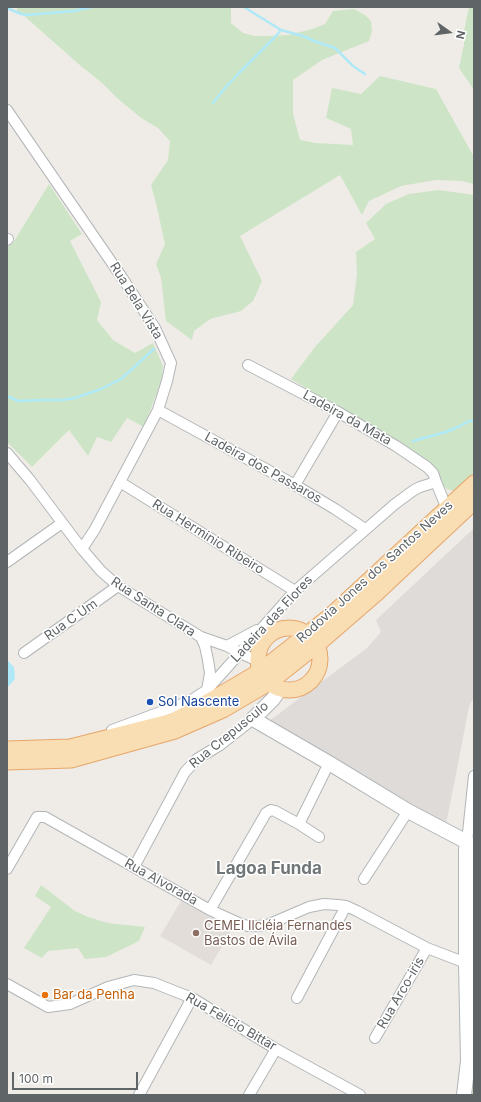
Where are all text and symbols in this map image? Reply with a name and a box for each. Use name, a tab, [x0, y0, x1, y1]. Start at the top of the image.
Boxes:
north arrow	[429, 12, 469, 52]
text: N	[453, 29, 468, 41]
street label: Rua Bela Vista	[106, 260, 166, 342]
street label: Ladeira da Mata	[300, 387, 394, 449]
street label: Ladeira dos Passaros	[202, 429, 324, 507]
street label: Rua Herminio Ribeiro	[149, 496, 267, 578]
street label: Rodovia Jones dos Santos Neves	[294, 498, 456, 646]
street label: Ladeira das Flores	[228, 572, 316, 666]
street label: Rua Santa Clara	[108, 574, 198, 640]
street label: Rua C Um	[41, 596, 101, 644]
place label: Sol Nascente	[158, 694, 239, 710]
marker: Sol Nascente	[145, 697, 155, 707]
street label: Rua Crepusculo	[186, 698, 272, 772]
street label: Rua Alvorada	[122, 855, 200, 909]
district label: Lagoa Funda	[216, 859, 322, 879]
place label: CEMEI Ilcléia Fernandes Bastos de Ávila	[204, 918, 352, 949]
marker: CEMEI Ilcléia Fernandes Bastos de Ávila	[191, 928, 201, 938]
street label: Rua Arco-iris	[374, 954, 428, 1032]
place label: Bar da Penha	[53, 987, 135, 1003]
marker: Bar da Penha	[40, 990, 50, 1000]
street label: Rua Felicio Bittar	[183, 990, 279, 1054]
scale bar	[14, 1064, 140, 1090]
text: 100 m	[19, 1071, 53, 1086]

